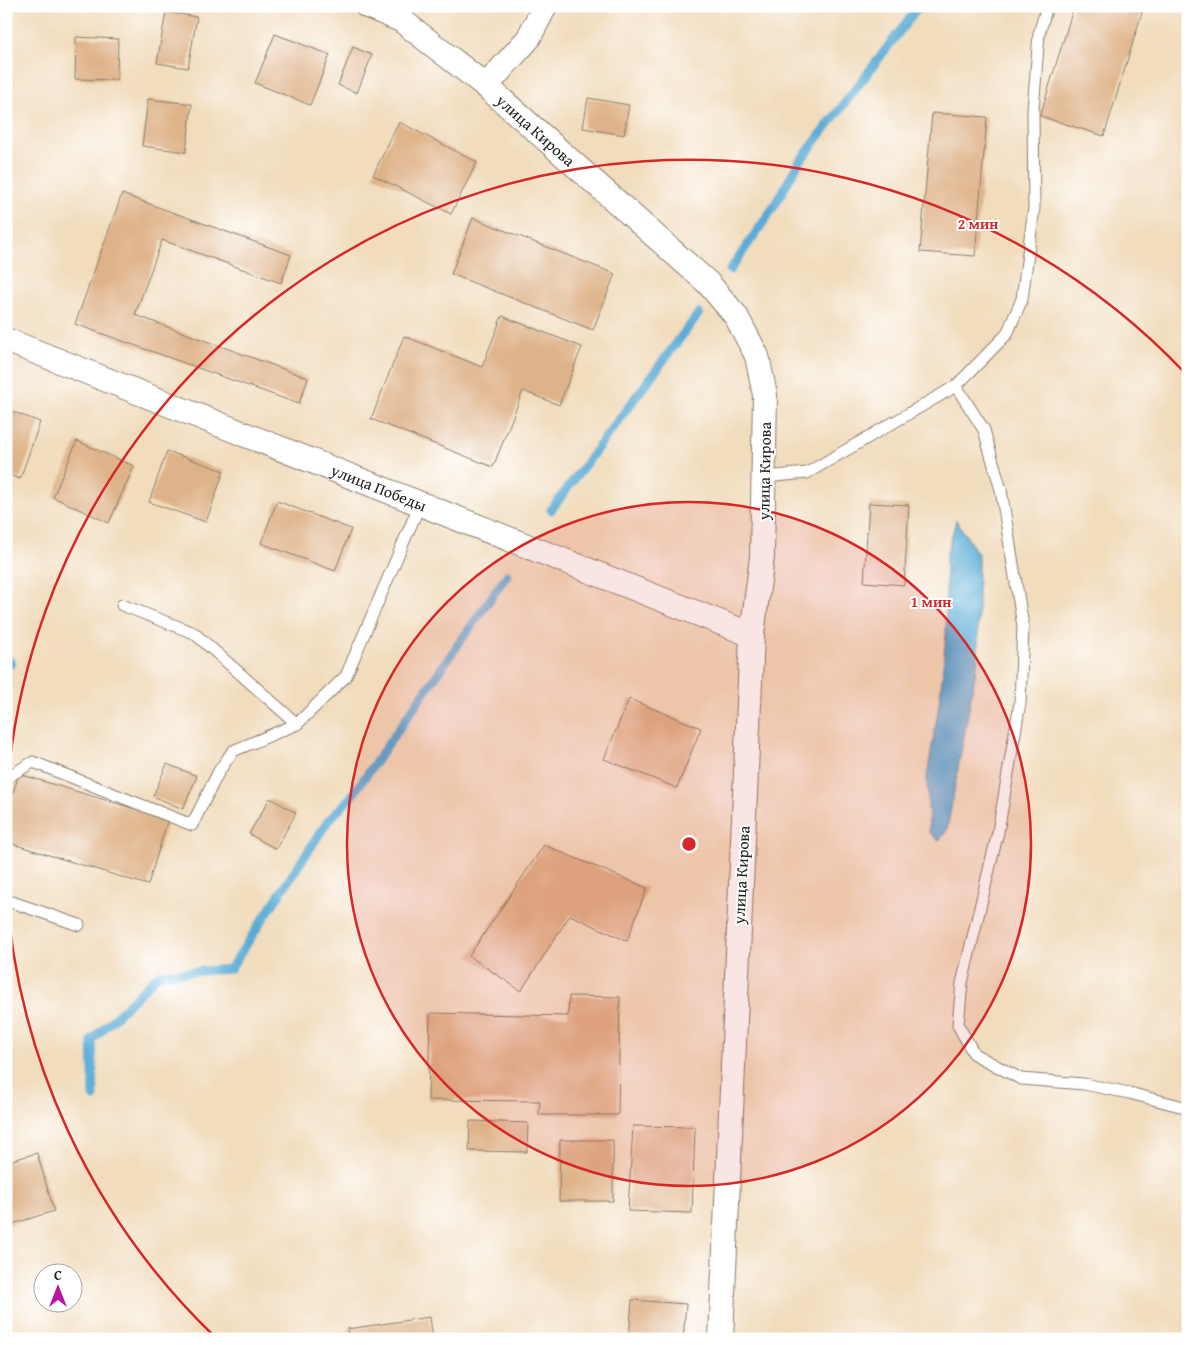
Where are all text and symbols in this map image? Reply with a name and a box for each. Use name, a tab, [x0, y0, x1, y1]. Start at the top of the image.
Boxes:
street label: улица Кирова	[490, 88, 581, 172]
text: 2 мин	[958, 213, 999, 234]
street label: улица Кирова	[751, 421, 777, 521]
street label: улица Победы	[327, 457, 430, 517]
text: 1 мин	[911, 591, 952, 612]
street label: улица Кирова	[726, 825, 756, 926]
centre of rings	[680, 835, 698, 853]
north arrow	[32, 1262, 82, 1312]
text: С	[54, 1265, 62, 1285]

